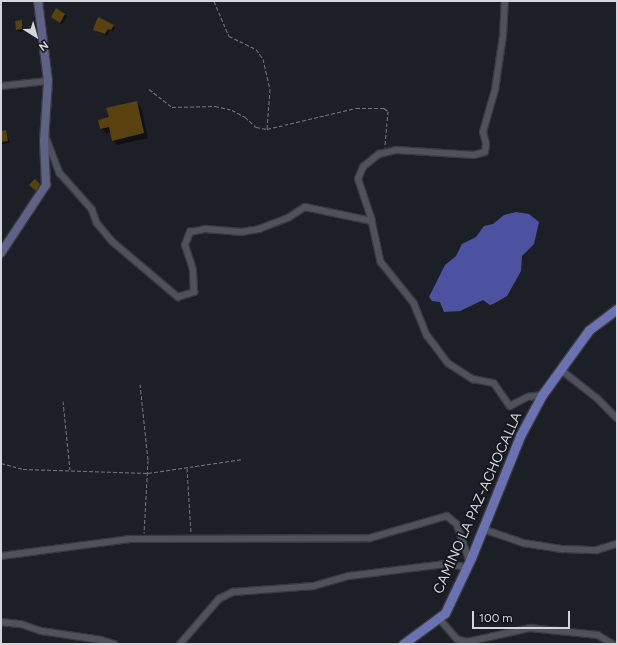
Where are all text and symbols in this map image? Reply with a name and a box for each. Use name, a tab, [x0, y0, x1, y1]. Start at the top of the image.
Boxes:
north arrow	[16, 16, 56, 56]
text: N	[36, 38, 51, 54]
street label: CAMINO LA PAZ-ACHOCALLA	[430, 409, 526, 597]
scale bar	[474, 603, 572, 629]
text: 100 m	[479, 611, 513, 625]

